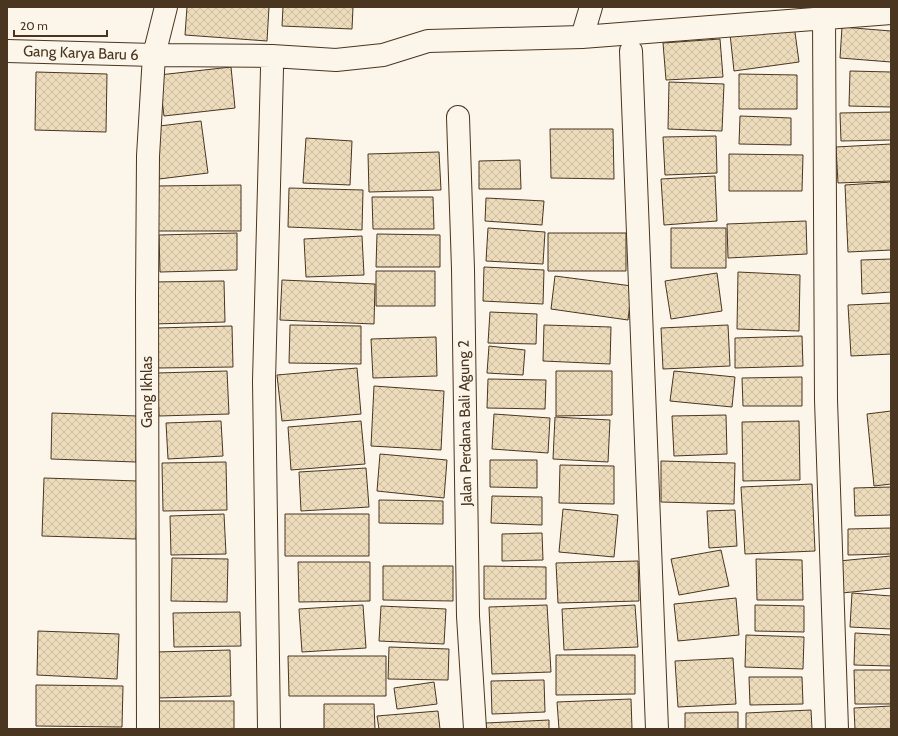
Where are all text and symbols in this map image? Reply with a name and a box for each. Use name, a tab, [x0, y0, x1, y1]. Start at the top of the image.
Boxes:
scale bar	[14, 12, 107, 38]
text: 20 m	[20, 18, 48, 33]
street label: Gang Karya Baru 6	[23, 42, 139, 64]
street label: Jalan Perdana Bali Agung 2	[455, 340, 475, 507]
street label: Gang Ikhlas	[138, 356, 156, 428]

